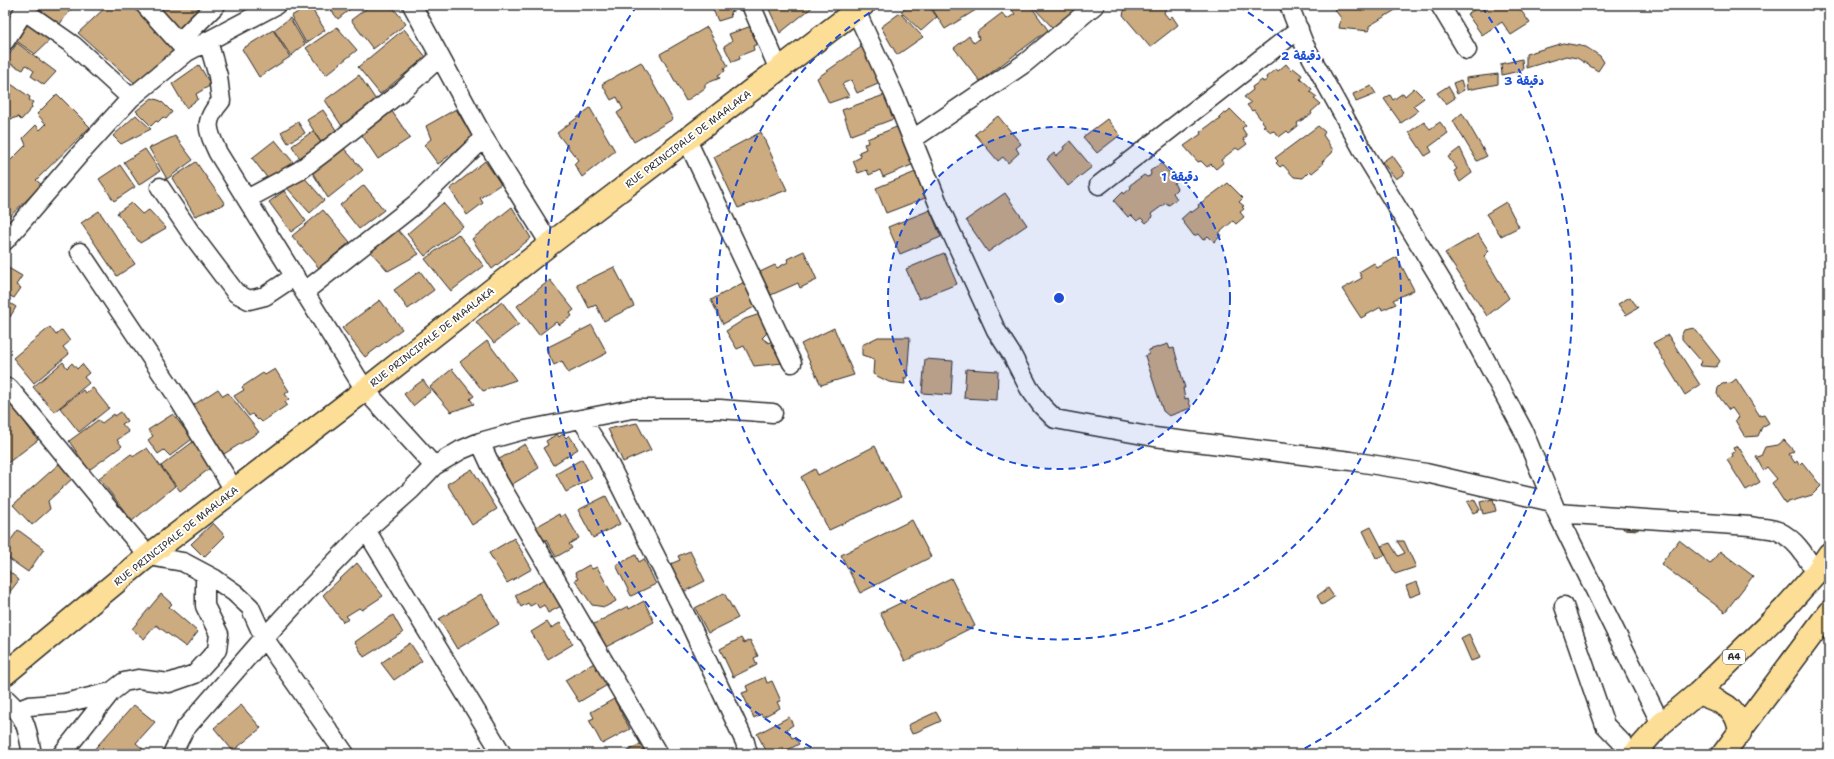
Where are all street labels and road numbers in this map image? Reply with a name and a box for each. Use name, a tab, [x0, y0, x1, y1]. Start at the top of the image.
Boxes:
street label: RUE PRINCIPALE DE MAALAKA	[622, 87, 754, 191]
street label: RUE PRINCIPALE DE MAALAKA	[367, 284, 497, 390]
street label: RUE PRINCIPALE DE MAALAKA	[111, 483, 241, 589]
road number: A4	[1723, 650, 1745, 664]

